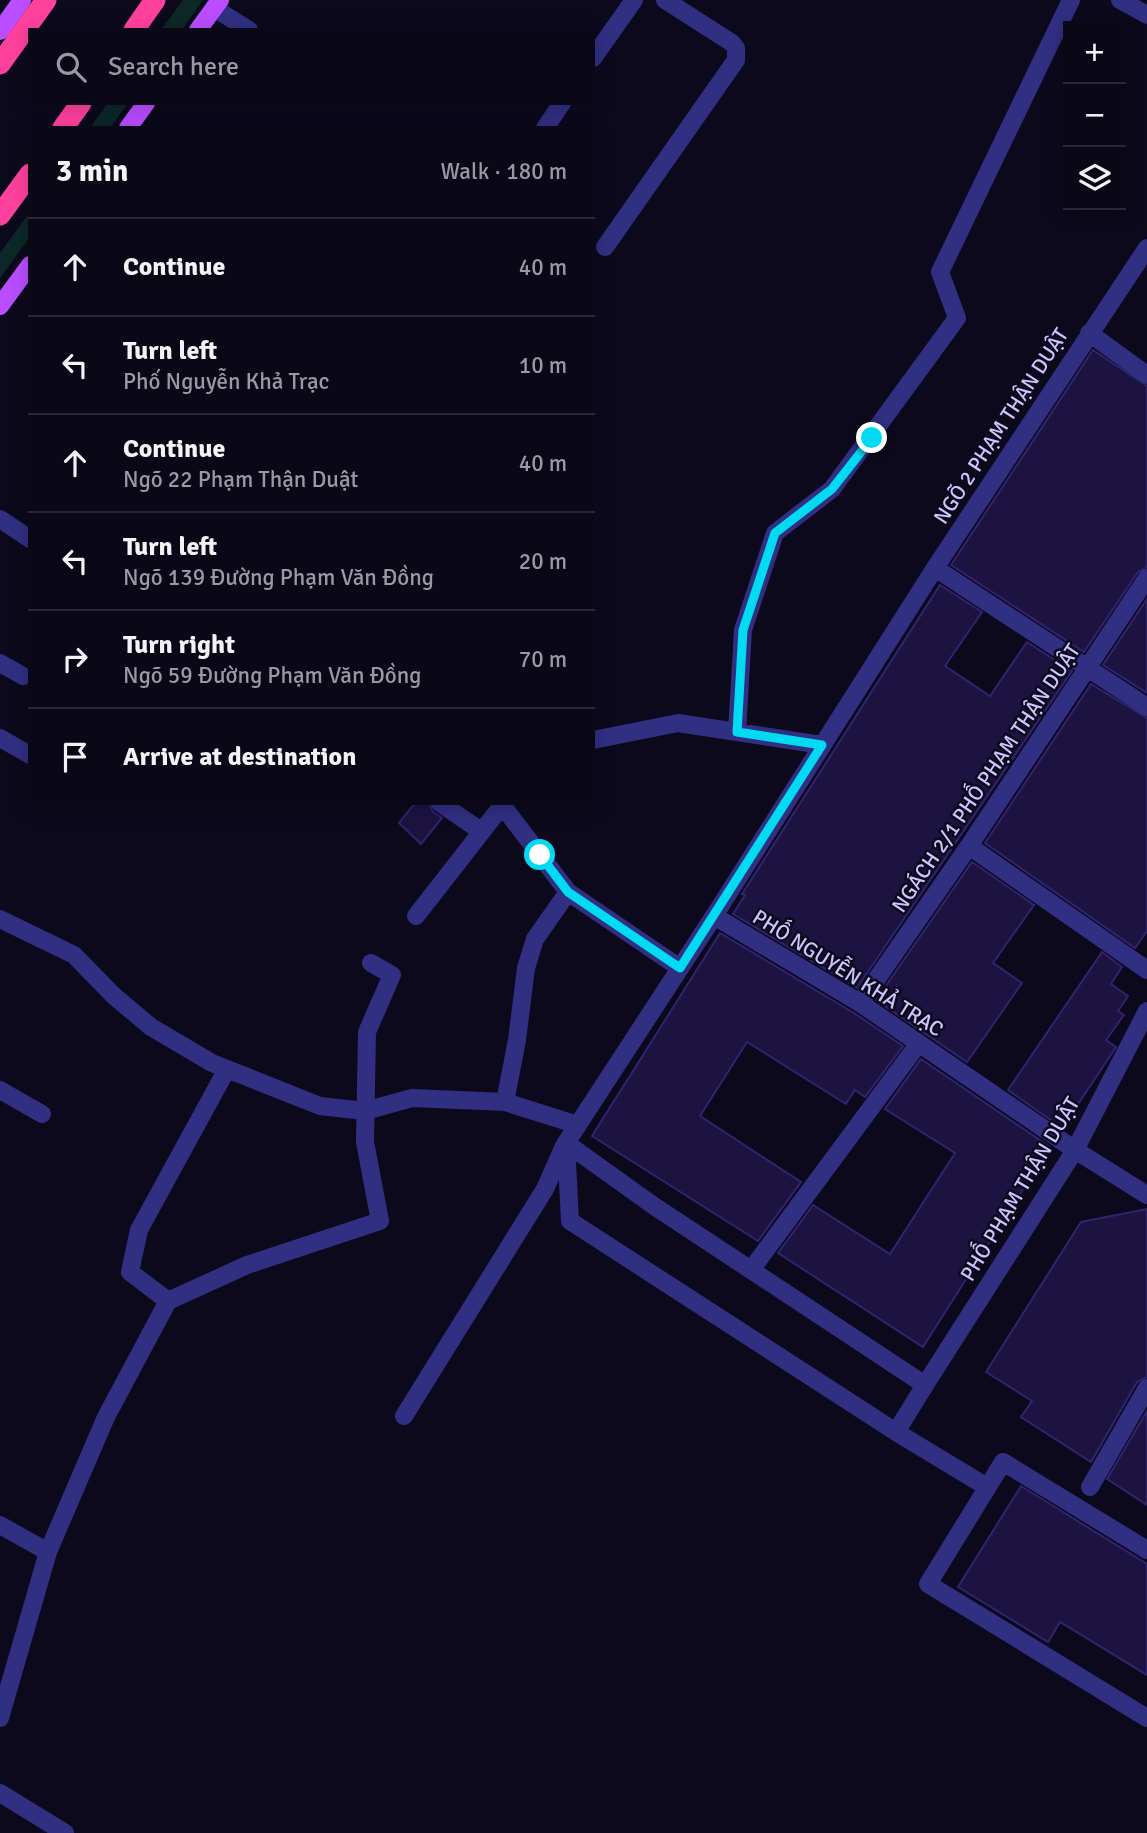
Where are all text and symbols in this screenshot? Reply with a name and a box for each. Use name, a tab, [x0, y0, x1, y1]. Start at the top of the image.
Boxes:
map controls	[1063, 21, 1126, 210]
button: +	[1063, 21, 1126, 84]
search box	[28, 28, 595, 105]
icon: search	[52, 48, 90, 86]
text: Search here	[108, 51, 239, 83]
button: −	[1063, 84, 1126, 147]
button: layers	[1063, 147, 1126, 210]
text: 3 min	[56, 153, 128, 190]
text: Walk · 180 m	[441, 157, 567, 186]
icon: ahead	[56, 248, 94, 286]
text: Continue	[123, 251, 225, 283]
text: 40 m	[519, 253, 567, 282]
street label: NGÕ 2 PHẠM THẬN DUẬT	[928, 323, 1074, 529]
text: Turn left	[123, 335, 217, 367]
icon: left	[56, 346, 94, 384]
text: 10 m	[519, 351, 567, 380]
text: Phố Nguyễn Khả Trạc	[123, 367, 329, 396]
route end	[856, 422, 887, 453]
text: Continue	[123, 433, 225, 465]
icon: ahead	[56, 444, 94, 482]
text: 40 m	[519, 449, 567, 478]
text: Ngõ 22 Phạm Thận Duật	[123, 465, 358, 494]
text: Turn left	[123, 531, 217, 563]
icon: left	[56, 542, 94, 580]
text: 20 m	[519, 547, 567, 576]
text: Ngõ 139 Đường Phạm Văn Đồng	[123, 563, 434, 592]
text: Turn right	[123, 629, 235, 661]
street label: NGÁCH 2/1 PHỐ PHẠM THẬN DUẬT	[883, 636, 1086, 917]
icon: right	[56, 640, 94, 678]
text: 70 m	[519, 645, 567, 674]
text: Ngõ 59 Đường Phạm Văn Đồng	[123, 661, 421, 690]
icon: arrive	[56, 738, 94, 776]
text: Arrive at destination	[123, 741, 356, 773]
route start	[524, 839, 555, 870]
street label: PHỐ NGUYỄN KHẢ TRẠC	[748, 900, 950, 1042]
street label: PHỐ PHẠM THẬN DUẬT	[951, 1089, 1086, 1286]

